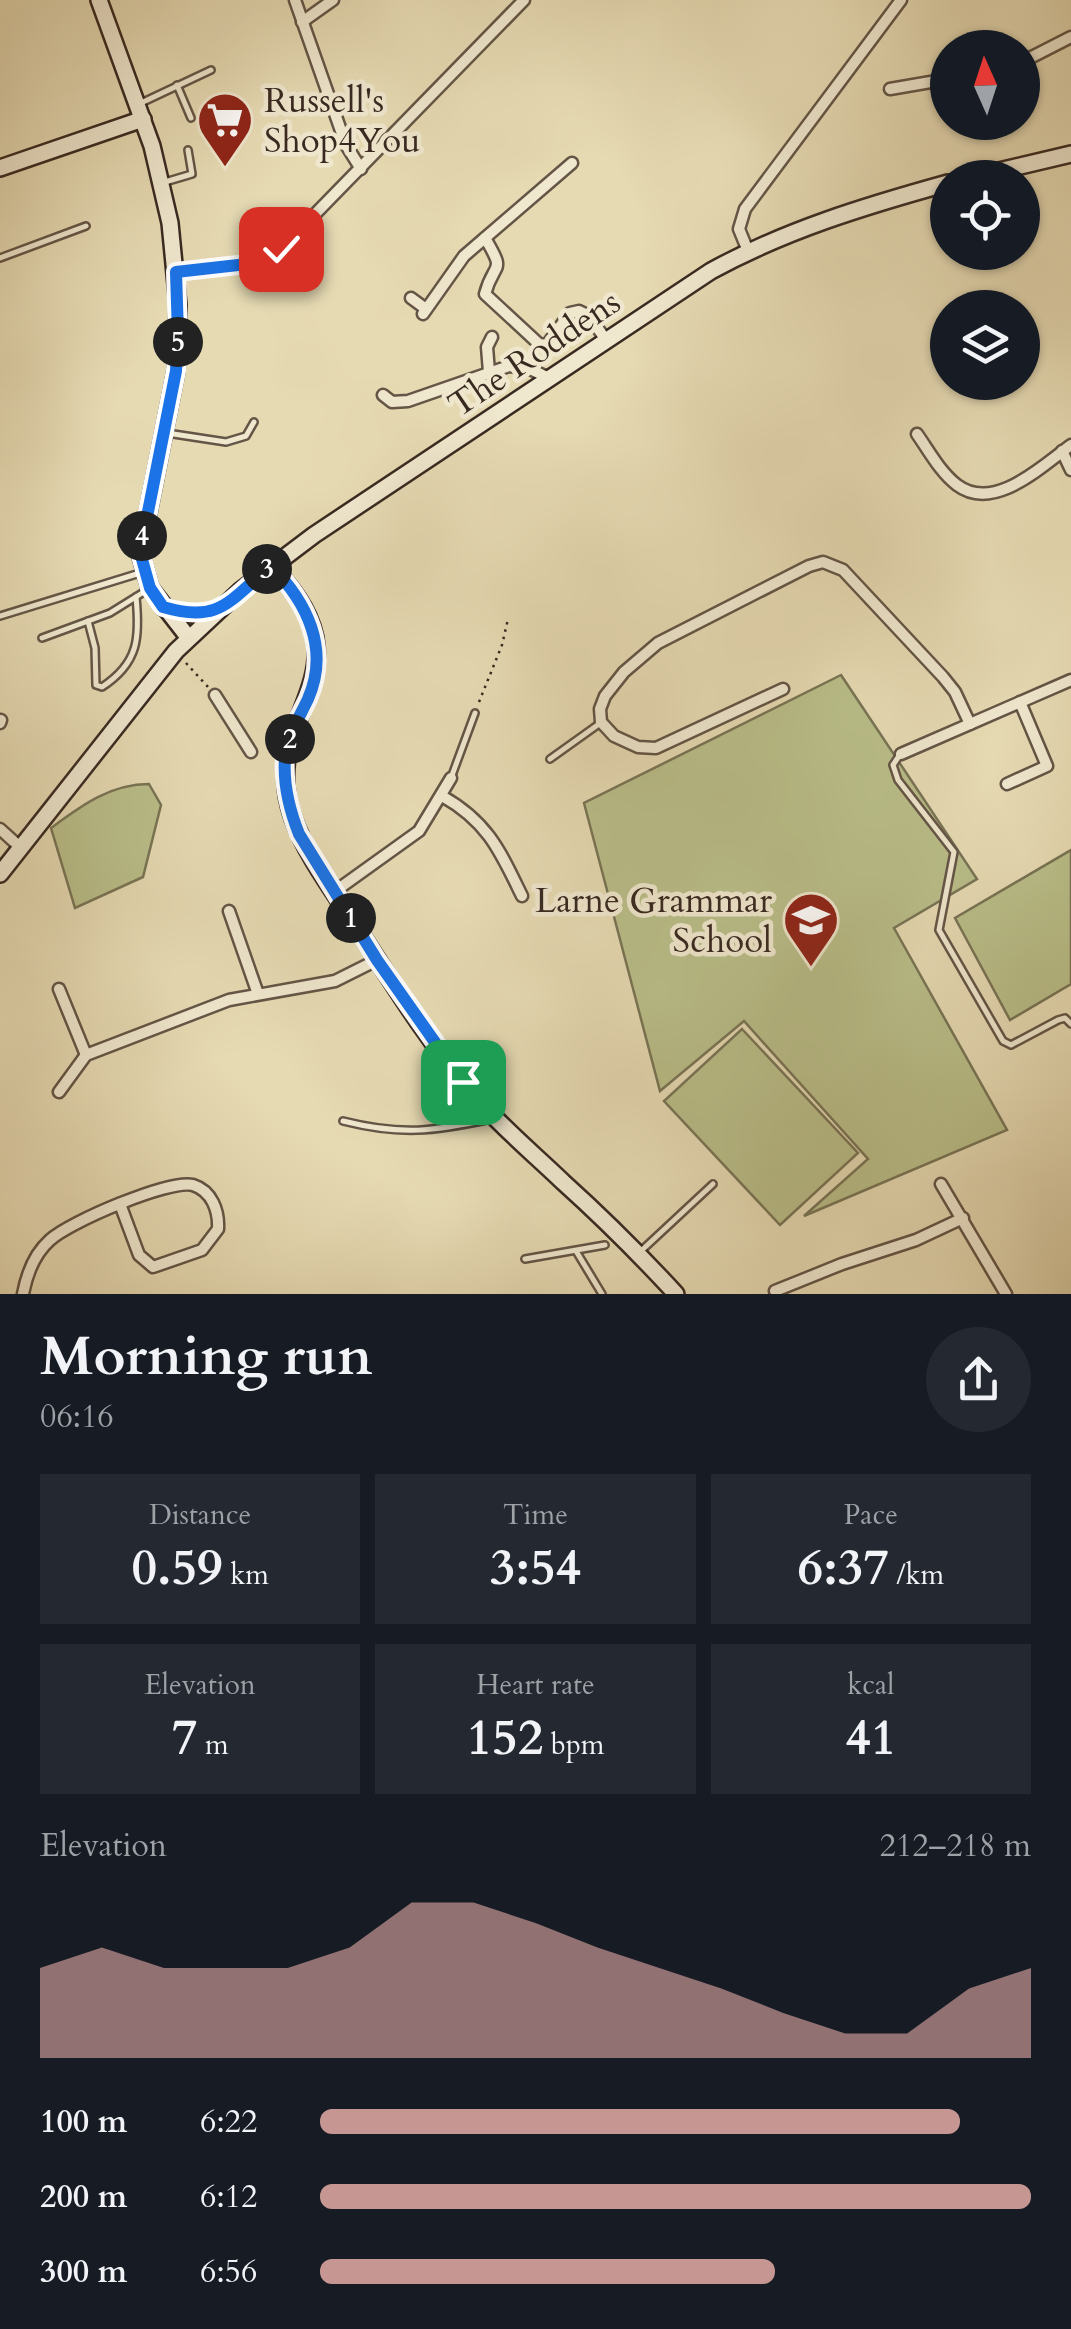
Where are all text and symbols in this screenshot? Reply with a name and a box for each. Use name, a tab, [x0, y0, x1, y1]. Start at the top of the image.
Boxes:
north arrow	[930, 30, 1040, 140]
map controls	[930, 30, 1040, 400]
place label: Russell's Shop4You	[264, 77, 420, 165]
supermarket icon: Russell's Shop4You	[195, 90, 255, 169]
button: locate	[930, 160, 1040, 270]
pin	[239, 207, 324, 292]
icon: check	[254, 222, 309, 277]
street label: The Roddens	[439, 279, 630, 429]
button: layers	[930, 290, 1040, 400]
pin: 5	[153, 317, 203, 367]
text: 5	[171, 323, 185, 361]
pin: 4	[117, 511, 167, 561]
text: 4	[135, 517, 149, 555]
pin: 3	[242, 544, 292, 594]
text: 3	[260, 550, 274, 588]
pin: 2	[265, 714, 315, 764]
text: 2	[283, 720, 297, 758]
place label: Larne Grammar School	[535, 877, 772, 965]
school or university icon: Larne Grammar School	[781, 890, 841, 969]
pin: 1	[326, 893, 376, 943]
text: 1	[344, 899, 358, 937]
pin	[421, 1040, 506, 1125]
icon: arrive	[436, 1055, 491, 1110]
text: Morning run	[40, 1320, 373, 1394]
button: share	[926, 1327, 1031, 1432]
text: 06:16	[40, 1395, 114, 1439]
text: Distance	[149, 1496, 251, 1534]
text: Time	[503, 1496, 568, 1534]
text: Pace	[844, 1496, 898, 1534]
text: 0.59	[131, 1534, 223, 1602]
text: 3:54	[490, 1534, 581, 1602]
text: 6:37	[798, 1534, 889, 1602]
text: km	[223, 1556, 269, 1594]
text: /km	[889, 1556, 944, 1594]
text: Elevation	[145, 1666, 256, 1704]
text: Heart rate	[476, 1666, 595, 1704]
text: kcal	[847, 1666, 894, 1704]
text: 7	[172, 1704, 197, 1772]
text: 152	[467, 1704, 543, 1772]
text: 41	[845, 1704, 896, 1772]
text: m	[197, 1726, 229, 1764]
text: bpm	[543, 1726, 604, 1764]
text: Elevation	[40, 1824, 167, 1868]
text: 212–218 m	[879, 1824, 1031, 1868]
text: 100 m	[40, 2100, 127, 2144]
text: 6:22	[200, 2100, 257, 2144]
text: 200 m	[40, 2175, 127, 2219]
text: 6:12	[200, 2175, 257, 2219]
text: 300 m	[40, 2250, 127, 2294]
text: 6:56	[200, 2250, 257, 2294]

